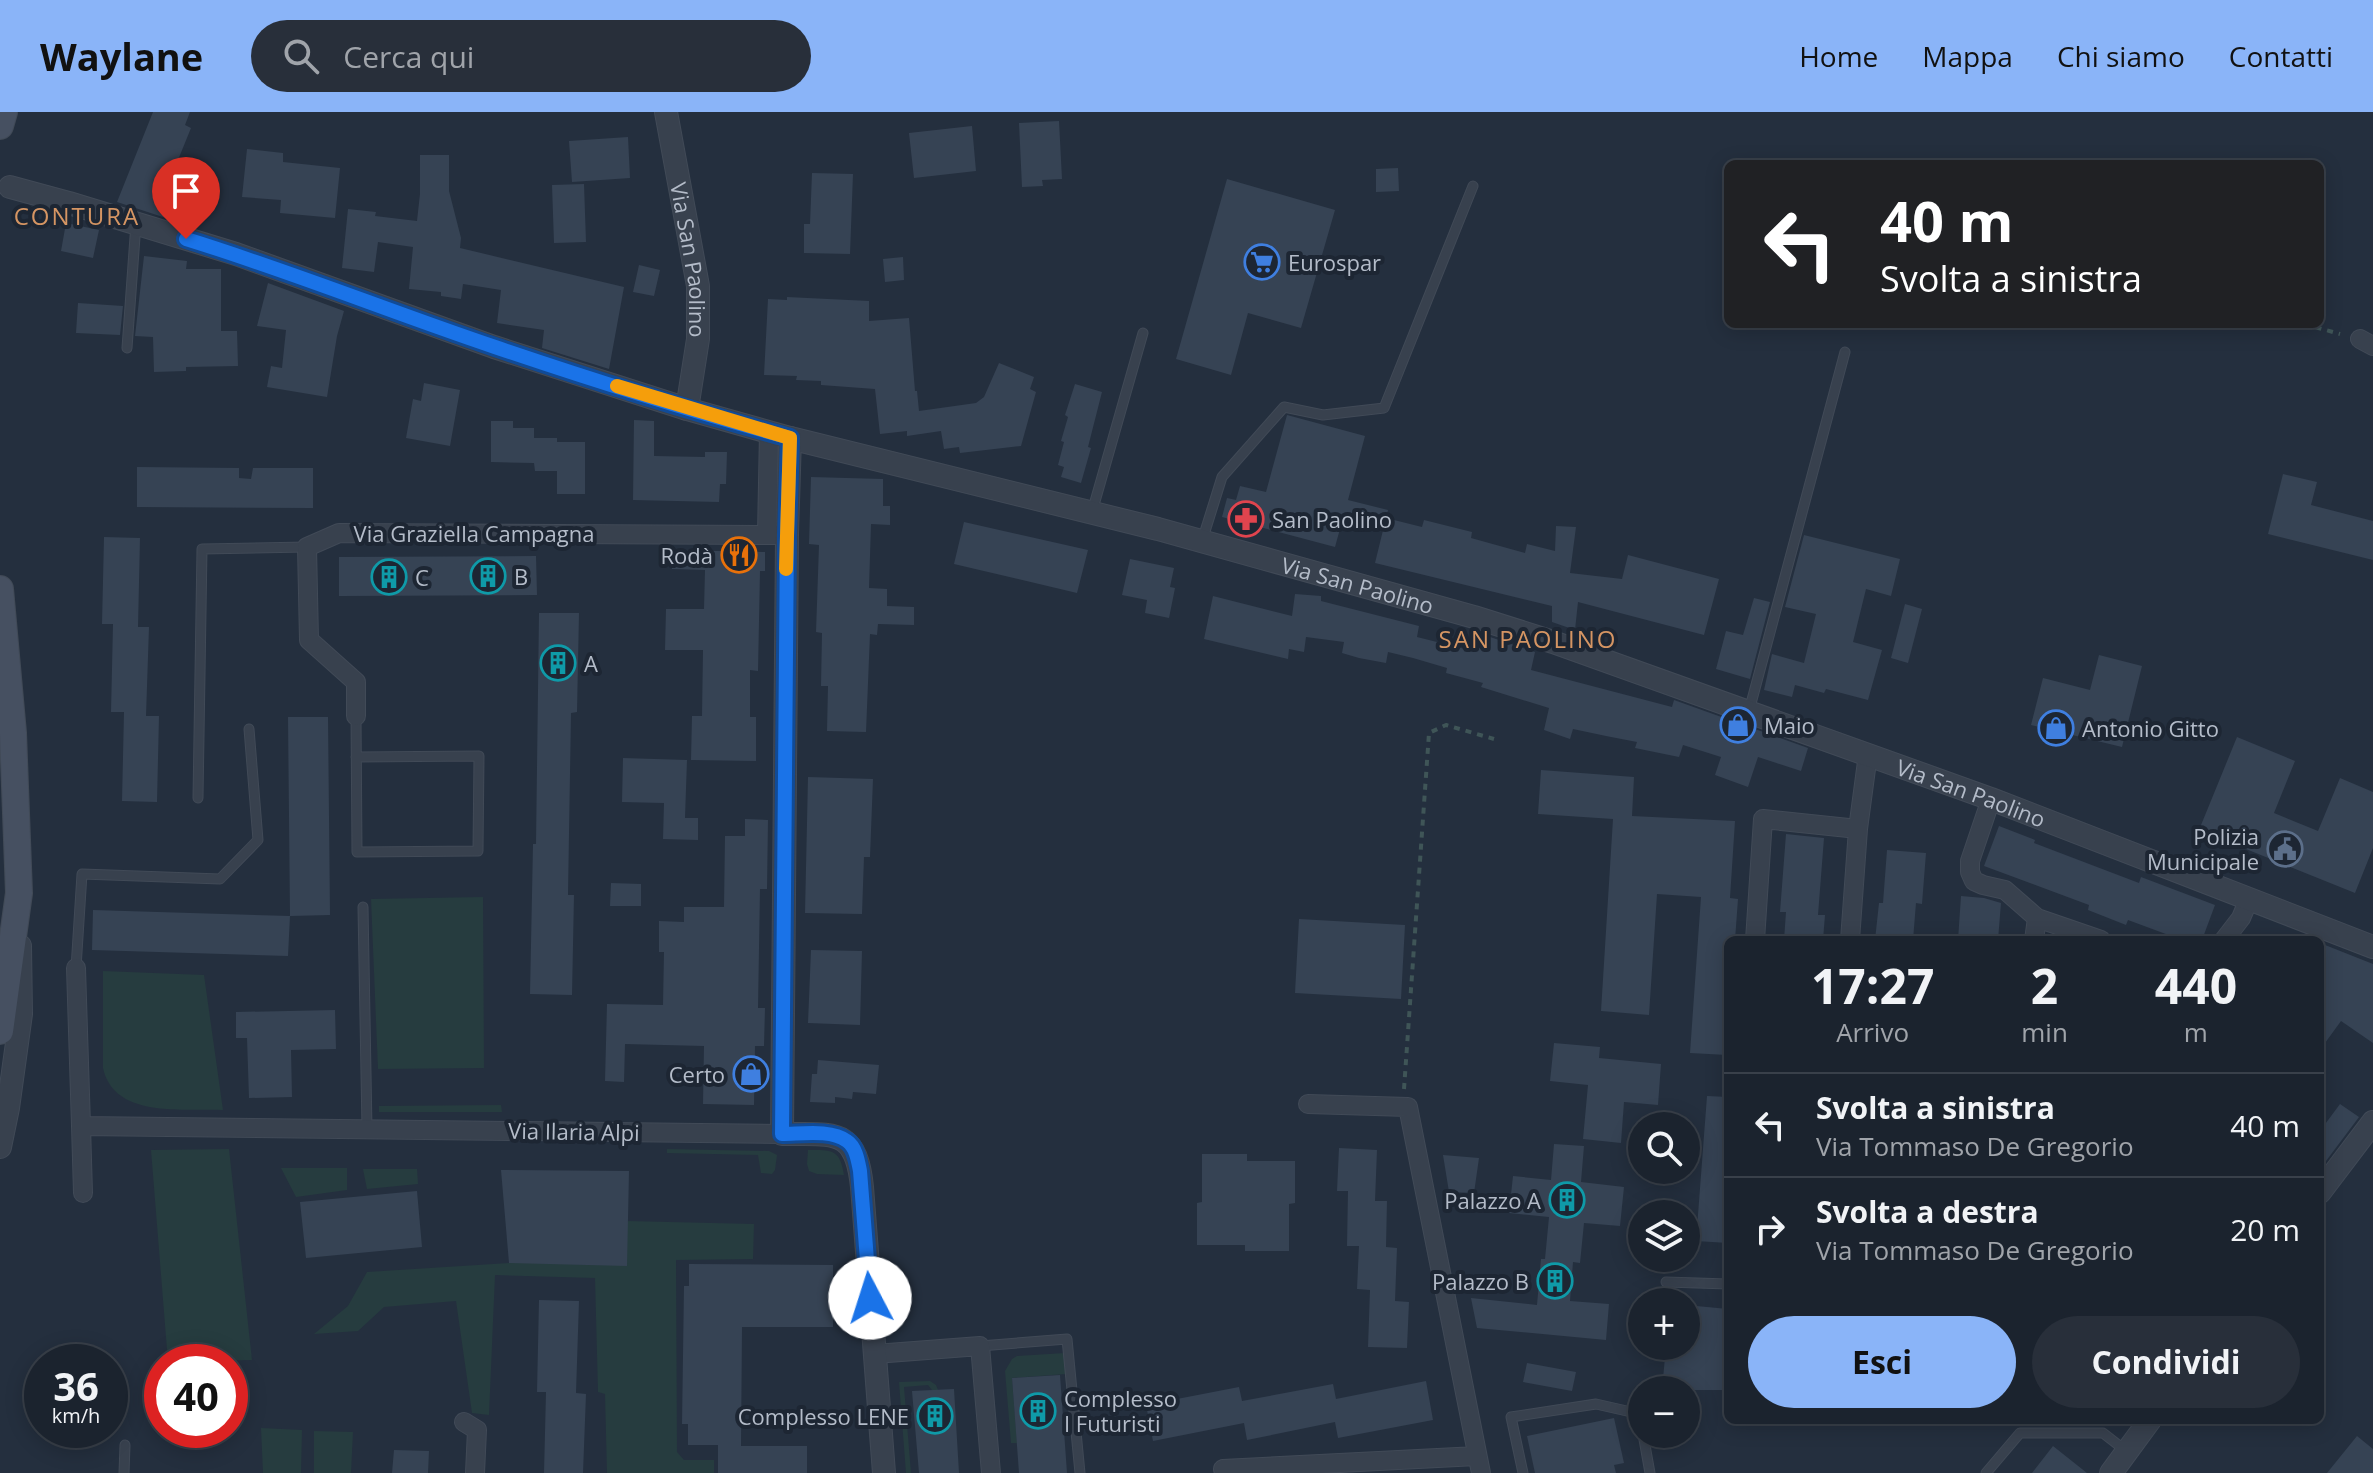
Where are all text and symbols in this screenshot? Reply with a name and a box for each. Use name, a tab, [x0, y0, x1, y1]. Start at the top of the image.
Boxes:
search box	[251, 20, 811, 92]
text: Waylane	[40, 30, 203, 82]
icon: search	[279, 34, 323, 78]
text: Cerca qui	[343, 36, 474, 77]
text: Home	[1799, 37, 1878, 75]
text: Mappa	[1922, 37, 2013, 75]
text: Chi siamo	[2057, 37, 2185, 75]
text: Contatti	[2229, 37, 2333, 75]
pin	[152, 157, 220, 239]
icon: arrive	[164, 169, 208, 213]
street label: Via San Paolino	[664, 180, 713, 337]
text: 40 m	[1880, 182, 2014, 258]
icon: left	[1748, 192, 1852, 296]
district label: CONTURA	[14, 199, 140, 232]
supermarket icon: Eurospar	[1243, 243, 1281, 281]
place label: Eurospar	[1288, 247, 1381, 277]
text: Svolta a sinistra	[1880, 254, 2142, 303]
pharmacy icon: San Paolino	[1227, 500, 1265, 538]
place label: San Paolino	[1272, 504, 1392, 534]
street label: Via Graziella Campagna	[354, 518, 594, 548]
restaurant icon: Rodà	[720, 536, 758, 574]
place label: Rodà	[661, 540, 713, 570]
street label: Via San Paolino	[1278, 549, 1437, 620]
building icon: B	[469, 557, 507, 595]
building icon: C	[370, 558, 408, 596]
place label: B	[514, 561, 528, 591]
place label: C	[415, 562, 429, 592]
district label: SAN PAOLINO	[1439, 622, 1617, 655]
building icon: A	[539, 644, 577, 682]
place label: A	[584, 648, 598, 678]
shop icon: Maio	[1719, 706, 1757, 744]
shop icon: Antonio Gitto	[2037, 709, 2075, 747]
place label: Maio	[1764, 710, 1815, 740]
place label: Antonio Gitto	[2082, 713, 2219, 743]
street label: Via San Paolino	[1892, 751, 2050, 834]
place label: Polizia Municipale	[2147, 821, 2259, 876]
public building icon: Polizia Municipale	[2266, 830, 2304, 868]
text: 17:27	[1811, 953, 1934, 1018]
text: 2	[2031, 953, 2058, 1018]
text: 440	[2155, 953, 2237, 1018]
text: Arrivo	[1836, 1014, 1909, 1050]
text: min	[2021, 1014, 2068, 1050]
text: m	[2184, 1014, 2208, 1050]
shop icon: Certo	[732, 1055, 770, 1093]
place label: Certo	[669, 1059, 725, 1089]
text: Svolta a sinistra	[1816, 1087, 2055, 1128]
icon: left	[1748, 1103, 1792, 1147]
text: 40 m	[2230, 1105, 2300, 1146]
map controls	[1628, 1112, 1700, 1448]
button: search	[1628, 1112, 1700, 1184]
street label: Via Ilaria Alpi	[508, 1115, 640, 1147]
text: Via Tommaso De Gregorio	[1816, 1128, 2134, 1164]
building icon: Palazzo A	[1548, 1181, 1586, 1219]
place label: Palazzo A	[1444, 1185, 1541, 1215]
text: Svolta a destra	[1816, 1191, 2039, 1232]
button: layers	[1628, 1200, 1700, 1272]
icon: right	[1748, 1207, 1792, 1251]
text: 20 m	[2230, 1209, 2300, 1250]
text: Via Tommaso De Gregorio	[1816, 1232, 2134, 1268]
position arrow	[828, 1256, 912, 1340]
building icon: Palazzo B	[1536, 1262, 1574, 1300]
place label: Palazzo B	[1432, 1266, 1529, 1296]
button: +	[1628, 1288, 1700, 1360]
button: Esci	[1748, 1316, 2016, 1408]
button: Condividi	[2032, 1316, 2300, 1408]
speed limit sign: 40	[144, 1344, 248, 1448]
text: 36	[53, 1358, 99, 1413]
button: −	[1628, 1376, 1700, 1448]
place label: Complesso I Futuristi	[1064, 1383, 1177, 1438]
building icon: Complesso I Futuristi	[1019, 1392, 1057, 1430]
building icon: Complesso LENE	[916, 1397, 954, 1435]
place label: Complesso LENE	[738, 1401, 909, 1431]
text: km/h	[52, 1402, 100, 1429]

